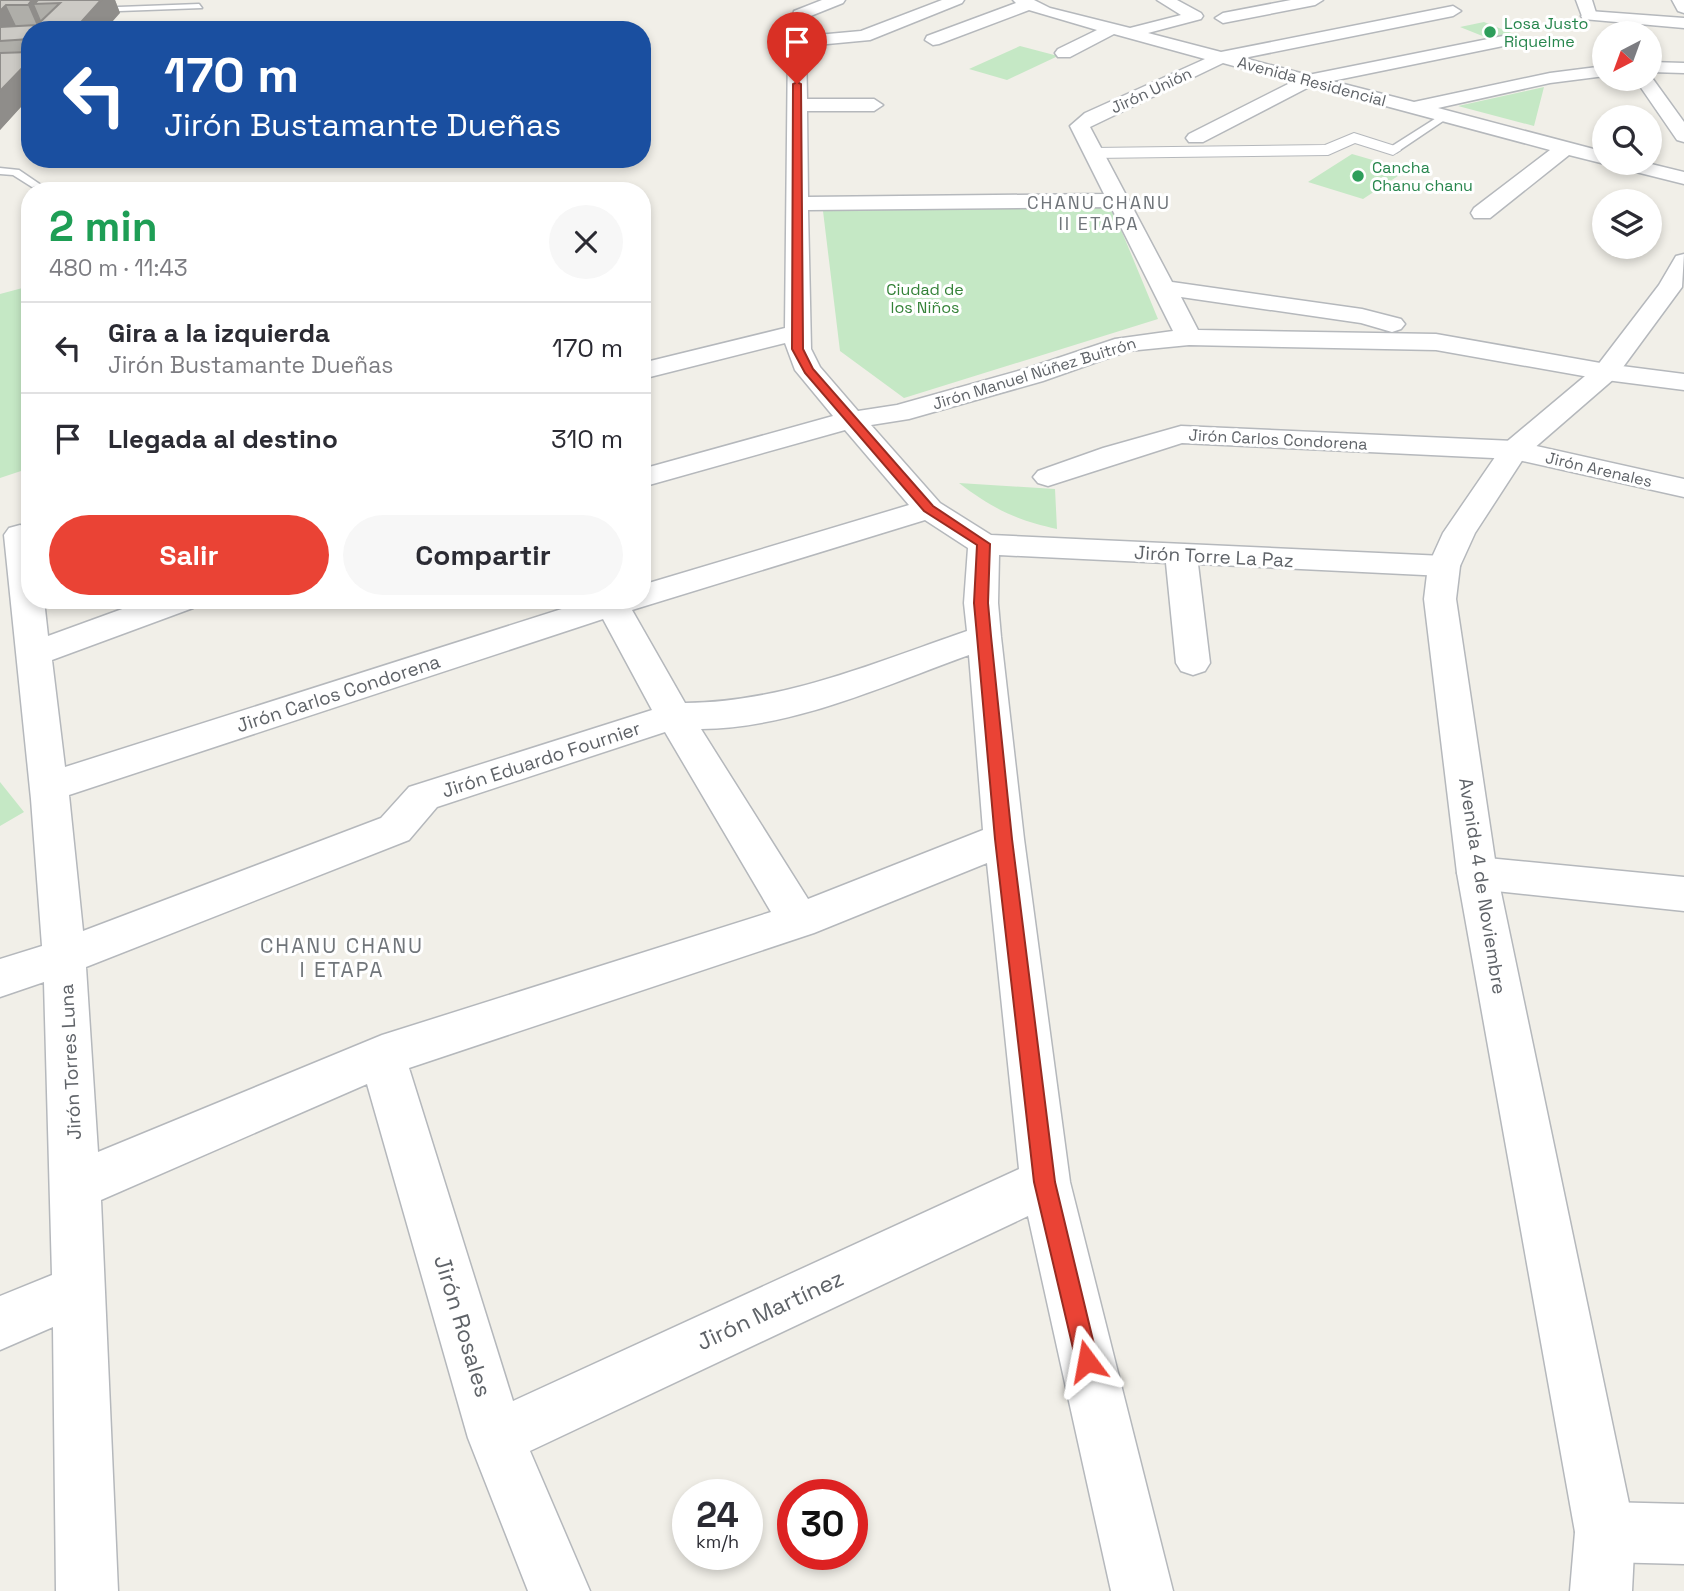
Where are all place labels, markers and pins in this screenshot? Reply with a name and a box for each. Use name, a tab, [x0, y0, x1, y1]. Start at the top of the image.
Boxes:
pin	[767, 12.0, 827, 84]
place label: Losa Justo Riquelme	[1504, 13, 1588, 52]
marker: Losa Justo Riquelme	[1482, 24, 1498, 40]
place label: Cancha Chanu chanu	[1372, 157, 1473, 196]
marker: Cancha Chanu chanu	[1350, 168, 1366, 184]

